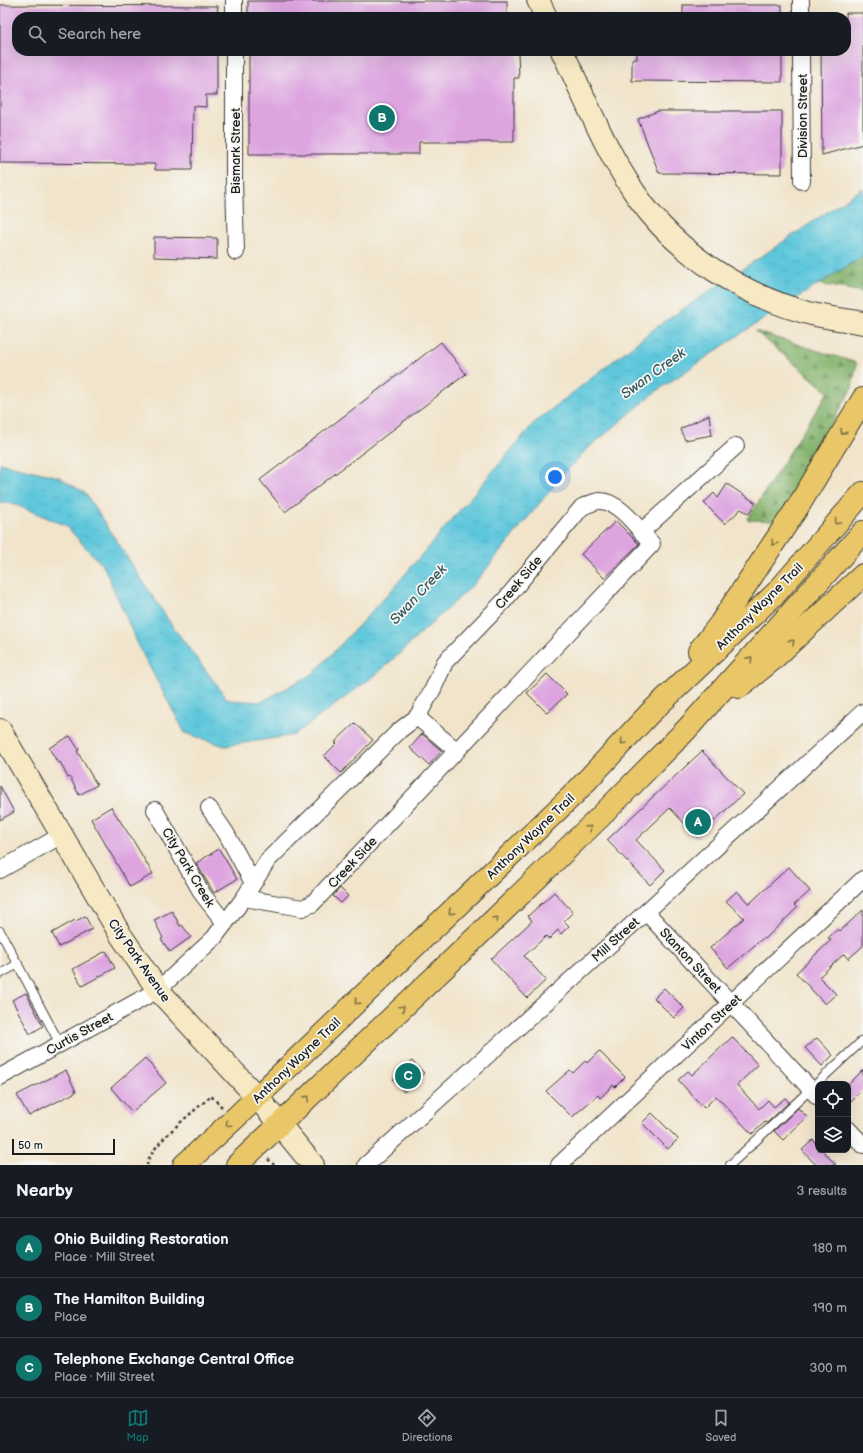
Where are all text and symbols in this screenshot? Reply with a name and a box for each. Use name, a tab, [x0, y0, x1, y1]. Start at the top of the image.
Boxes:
search box	[12, 12, 851, 56]
icon: search	[26, 23, 48, 45]
text: Search here	[58, 25, 141, 44]
street label: Division Street	[795, 74, 811, 158]
pin: B	[369, 103, 395, 133]
street label: Bismark Street	[228, 108, 244, 194]
water label: Swan Creek	[618, 344, 690, 403]
one-way arrow	[840, 428, 847, 435]
your location	[545, 467, 565, 487]
one-way arrow	[835, 518, 842, 525]
one-way arrow	[771, 539, 779, 546]
street label: Creek Side	[492, 552, 546, 613]
water label: Swan Creek	[386, 560, 451, 628]
street label: Anthony Wayne Trail	[713, 560, 807, 654]
one-way arrow	[787, 639, 795, 646]
one-way arrow	[746, 656, 753, 663]
one-way arrow	[620, 737, 628, 745]
street label: Anthony Wayne Trail	[483, 790, 578, 883]
pin: A	[685, 807, 711, 837]
street label: City Park Creek	[158, 825, 218, 911]
one-way arrow	[584, 825, 592, 833]
street label: Creek Side	[325, 833, 381, 892]
one-way arrow	[448, 907, 456, 915]
street label: Mill Street	[588, 914, 643, 965]
street label: City Park Avenue	[105, 916, 174, 1006]
one-way arrow	[491, 916, 499, 924]
street label: Stanton Street	[656, 925, 725, 997]
street label: Vinton Street	[679, 991, 745, 1054]
one-way arrow	[354, 997, 362, 1005]
one-way arrow	[397, 1006, 404, 1013]
street label: Curtis Street	[43, 1009, 116, 1059]
street label: Anthony Wayne Trail	[249, 1014, 344, 1107]
pin: C	[395, 1061, 421, 1091]
map controls	[815, 1081, 851, 1153]
button: locate	[815, 1081, 851, 1117]
one-way arrow	[302, 1095, 310, 1103]
button: layers	[815, 1117, 851, 1153]
one-way arrow	[225, 1120, 233, 1127]
scale bar	[12, 1137, 115, 1156]
text: 50 m	[18, 1139, 43, 1152]
text: Nearby	[16, 1181, 73, 1201]
text: 3 results	[796, 1183, 847, 1199]
text: Ohio Building Restoration	[54, 1230, 229, 1249]
text: A	[25, 1240, 33, 1256]
text: 180 m	[812, 1240, 847, 1256]
text: Place · Mill Street	[54, 1249, 154, 1265]
text: The Hamilton Building	[54, 1290, 205, 1309]
text: B	[24, 1300, 34, 1316]
text: 190 m	[813, 1300, 847, 1316]
text: Place	[54, 1309, 87, 1325]
text: Telephone Exchange Central Office	[54, 1350, 294, 1369]
text: C	[24, 1360, 34, 1376]
text: 300 m	[809, 1360, 847, 1376]
text: Place · Mill Street	[54, 1369, 154, 1385]
tab: Map	[127, 1407, 149, 1444]
tab: Directions	[402, 1407, 452, 1444]
tab: Saved	[706, 1407, 736, 1444]

